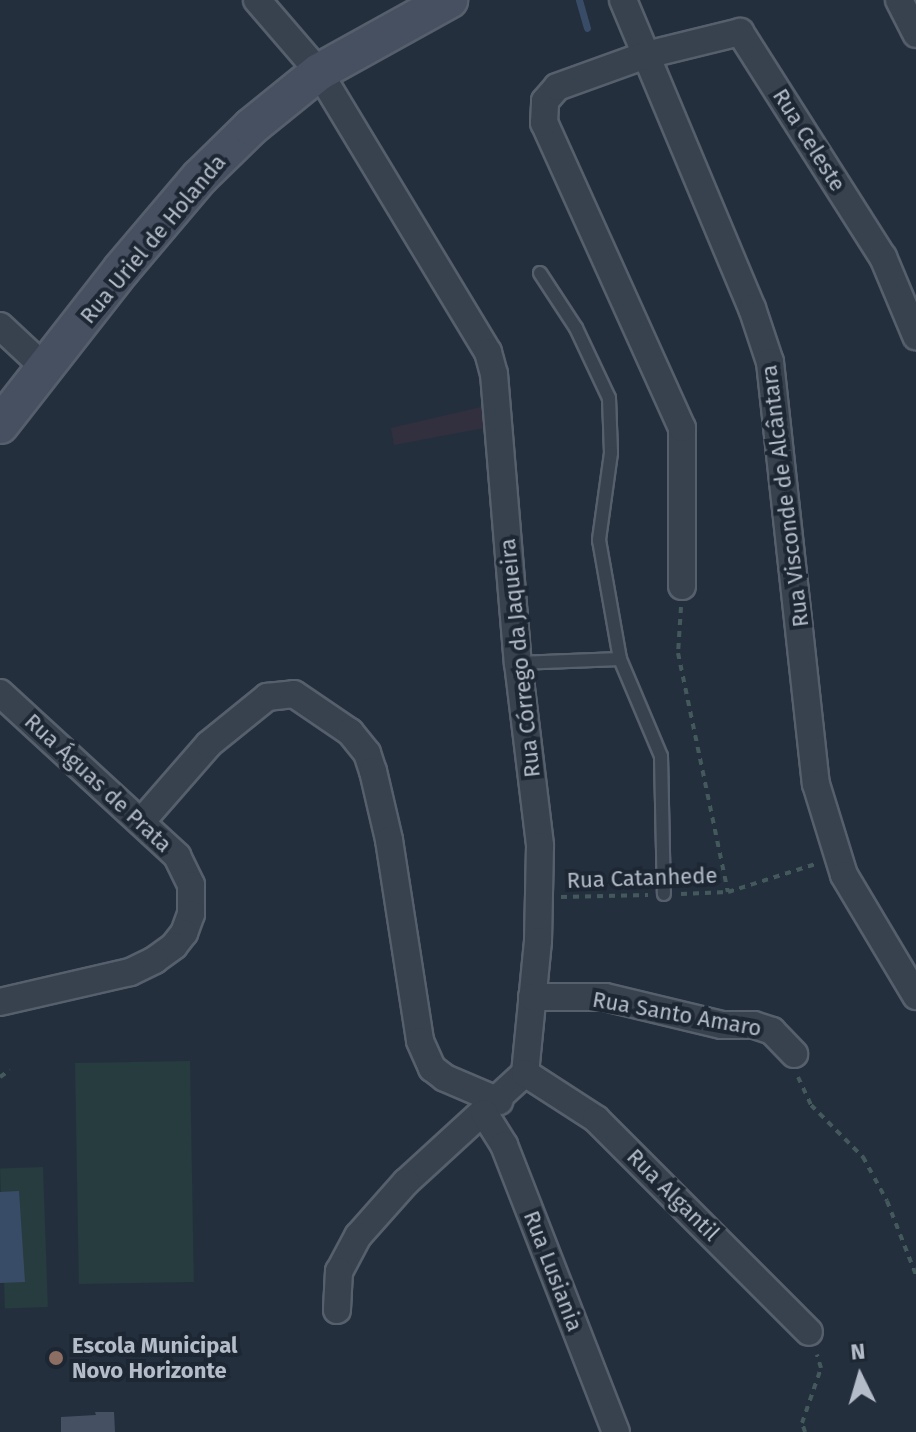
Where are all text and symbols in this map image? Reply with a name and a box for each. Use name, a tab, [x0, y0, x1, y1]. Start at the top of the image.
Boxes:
street label: Rua Celeste	[767, 84, 851, 196]
street label: Rua Uriel de Holanda	[75, 149, 231, 329]
street label: Rua Visconde de Alcântara	[756, 363, 814, 629]
street label: Rua Córrego da Jaqueira	[494, 537, 546, 779]
street label: Rua Águas de Prata	[19, 708, 177, 858]
street label: Rua Catanhede	[566, 862, 718, 894]
street label: Rua Santo Amaro	[590, 986, 764, 1042]
street label: Rua Algantil	[621, 1143, 725, 1247]
street label: Rua Lusiania	[518, 1207, 588, 1335]
place label: Escola Municipal Novo Horizonte	[72, 1332, 238, 1384]
north arrow	[820, 1336, 900, 1416]
text: N	[849, 1338, 866, 1366]
marker: Escola Municipal Novo Horizonte	[47, 1349, 65, 1367]

